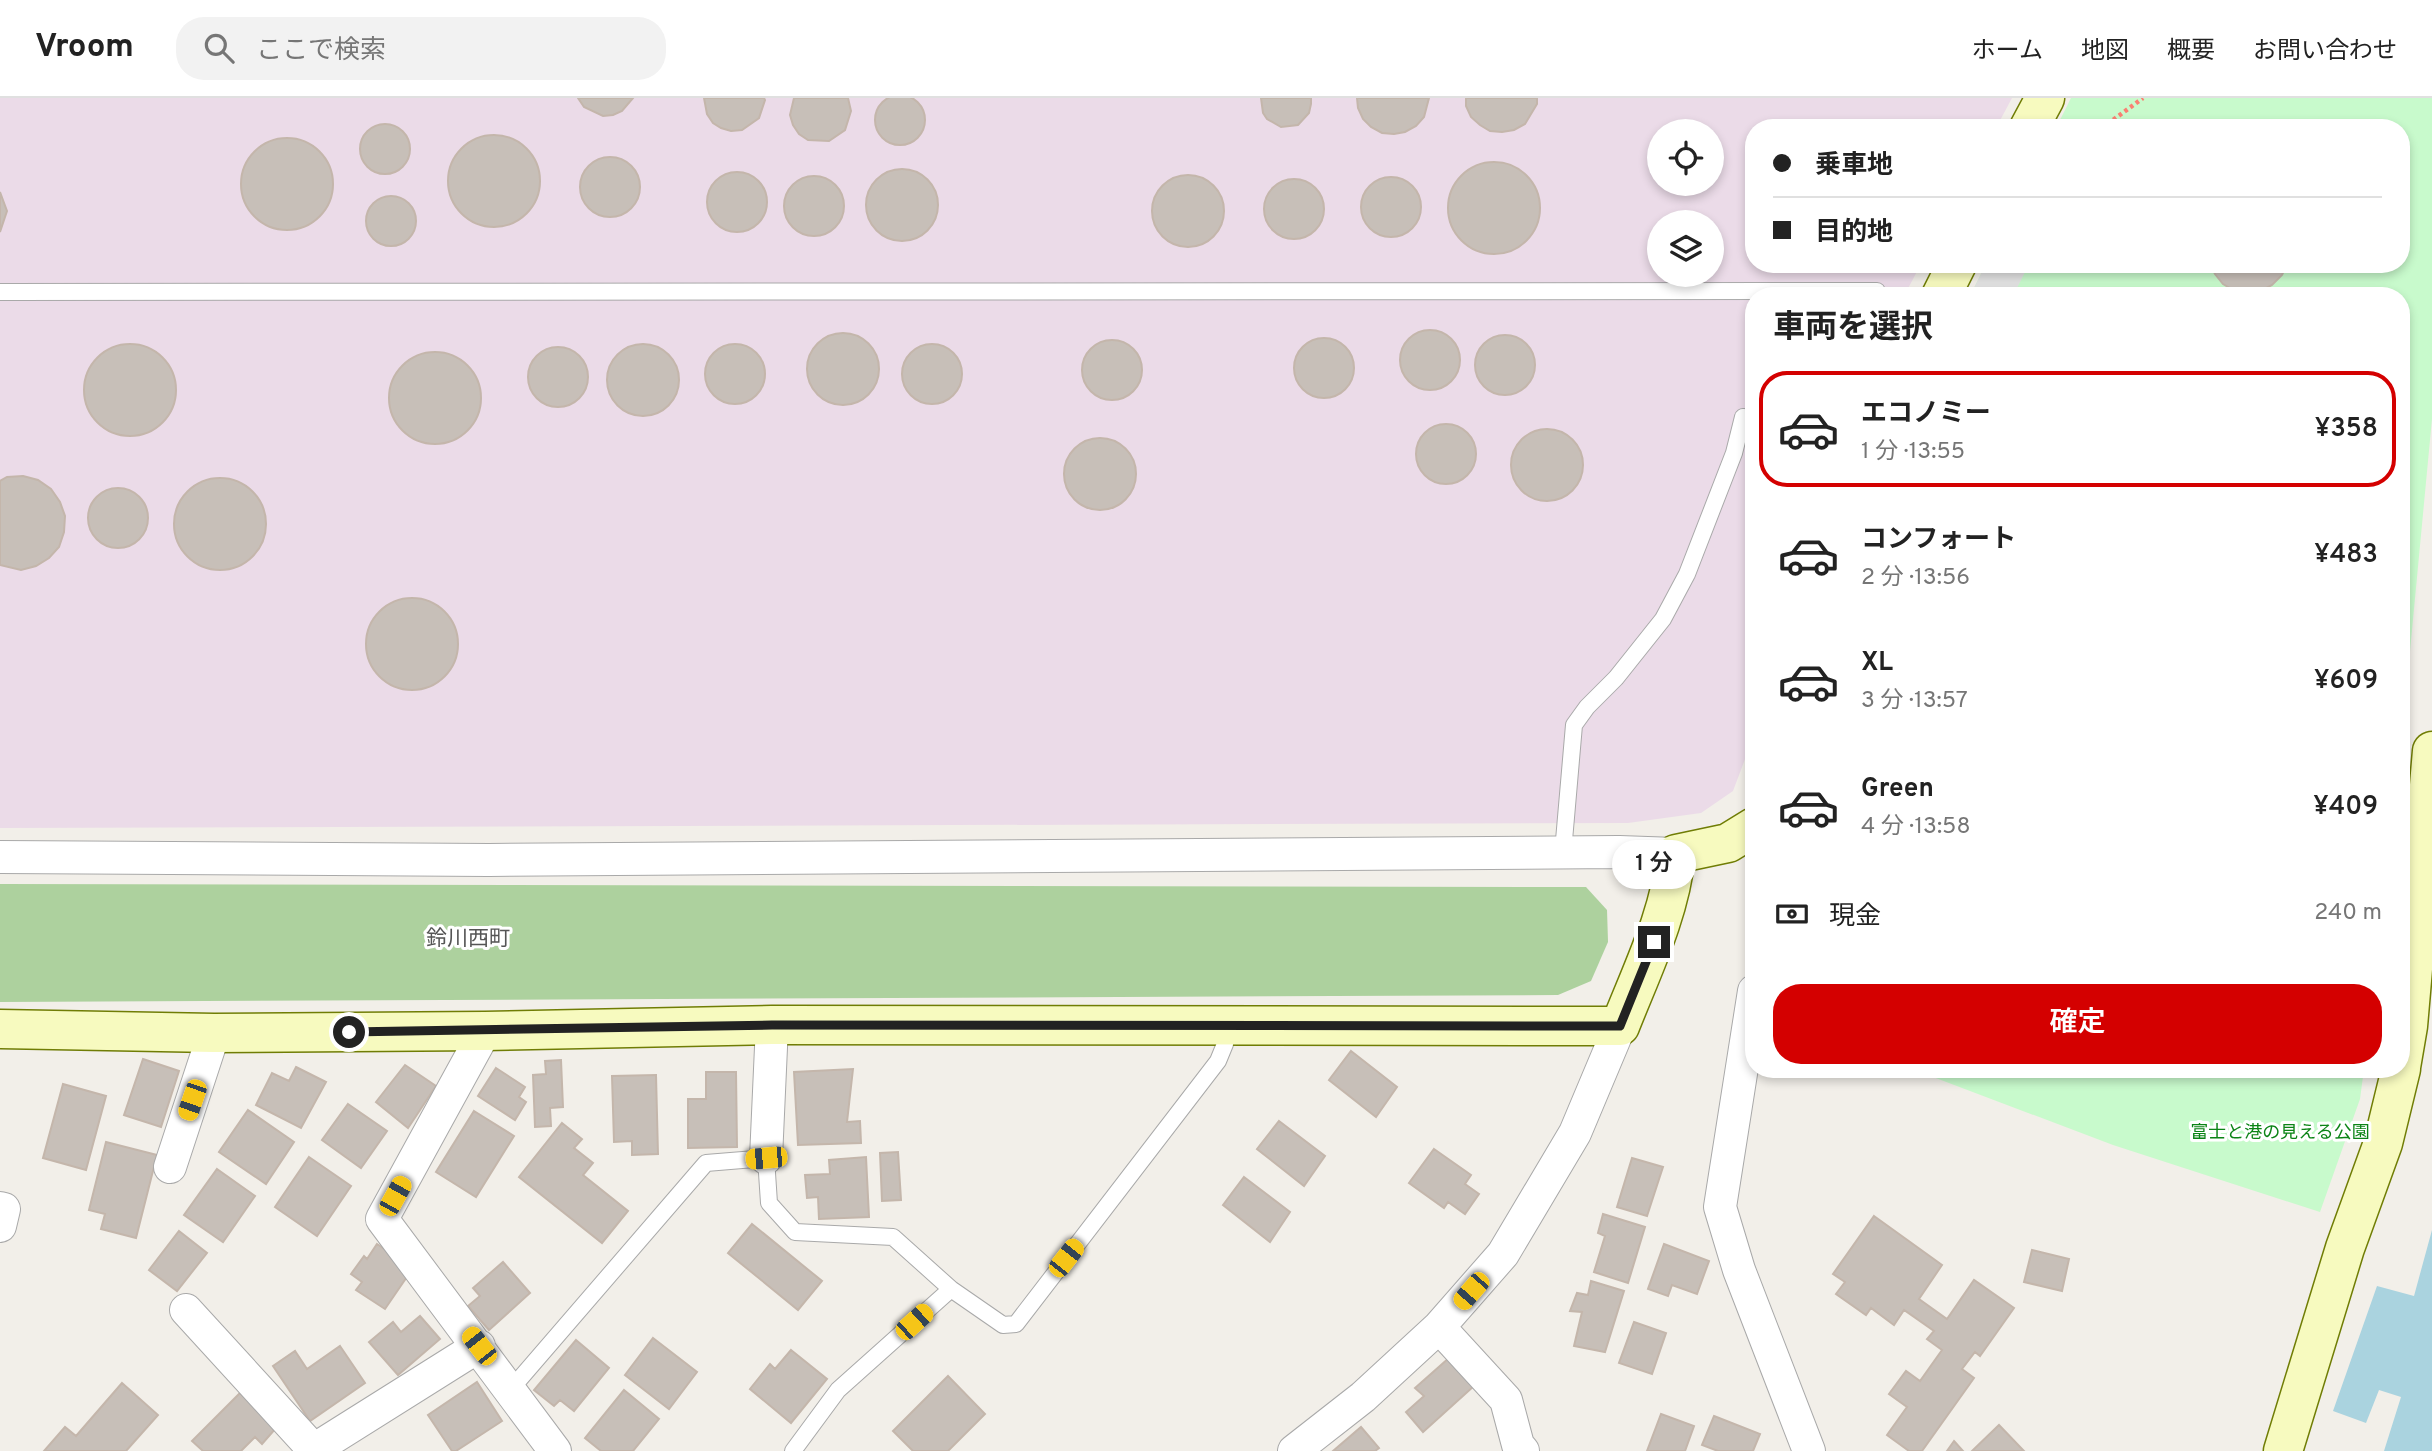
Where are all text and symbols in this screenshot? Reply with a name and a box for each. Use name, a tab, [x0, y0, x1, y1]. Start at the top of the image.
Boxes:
search box	[176, 17, 666, 80]
text: Vroom	[35, 27, 134, 69]
icon: search	[200, 29, 238, 67]
text: ここで検索	[256, 35, 386, 68]
text: ホーム	[1972, 37, 2043, 67]
text: 地図	[2081, 37, 2129, 67]
text: 概要	[2167, 37, 2215, 67]
text: お問い合わせ	[2253, 37, 2397, 67]
map controls	[1647, 119, 1724, 287]
button: locate	[1647, 119, 1724, 196]
text: 乗車地	[1815, 150, 1893, 183]
button: layers	[1647, 210, 1724, 287]
text: 目的地	[1815, 217, 1893, 250]
text: 車両を選択	[1773, 309, 1933, 349]
icon: car	[1777, 398, 1840, 461]
text: エコノミー	[1861, 398, 1991, 431]
text: ¥358	[2315, 413, 2378, 446]
text: 1 分 · 13:55	[1861, 438, 1965, 467]
icon: car	[1777, 524, 1840, 587]
text: コンフォート	[1861, 524, 2016, 557]
text: ¥483	[2314, 539, 2378, 572]
text: 2 分 · 13:56	[1861, 564, 1970, 593]
text: XL	[1861, 647, 1893, 680]
icon: car	[1777, 650, 1840, 713]
text: ¥609	[2314, 665, 2378, 698]
text: 3 分 · 13:57	[1861, 687, 1968, 716]
text: Green	[1861, 773, 1934, 806]
icon: car	[1777, 776, 1840, 839]
text: ¥409	[2313, 791, 2378, 824]
text: 4 分 · 13:58	[1861, 813, 1970, 842]
callout: 1 分	[1612, 840, 1696, 890]
text: 1 分	[1635, 850, 1673, 879]
icon: cash	[1773, 895, 1811, 933]
text: 240 m	[2314, 899, 2382, 928]
text: 現金	[1829, 901, 1881, 934]
district label: 鈴川西町	[426, 926, 510, 953]
route end	[1638, 926, 1670, 958]
button: 確定	[1773, 984, 2382, 1064]
route start	[333, 1016, 365, 1048]
car	[176, 1077, 209, 1123]
park label: 富士と港の見える公園	[2190, 1122, 2370, 1145]
car	[745, 1146, 788, 1170]
car	[376, 1173, 415, 1219]
car	[1045, 1235, 1088, 1281]
car	[1450, 1268, 1493, 1314]
car	[892, 1300, 937, 1344]
car	[458, 1323, 501, 1369]

